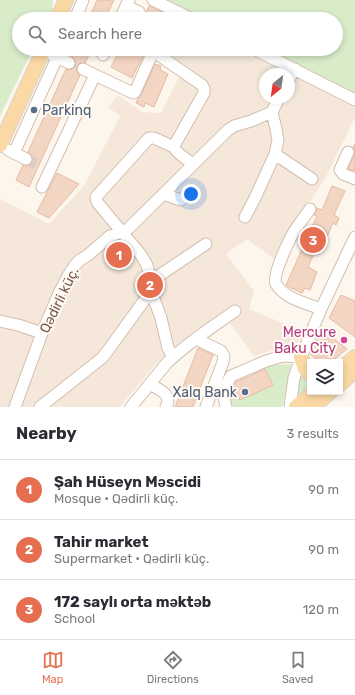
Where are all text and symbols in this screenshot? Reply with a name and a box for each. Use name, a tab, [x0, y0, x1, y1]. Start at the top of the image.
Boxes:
search box	[12, 12, 343, 56]
icon: search	[26, 23, 48, 45]
text: Search here	[58, 25, 142, 43]
north arrow	[259, 68, 295, 104]
place label: Parkinq	[42, 102, 91, 119]
marker: Parkinq	[29, 105, 39, 115]
your location	[181, 184, 201, 204]
pin: 3	[300, 225, 326, 255]
pin: 1	[106, 240, 132, 270]
street label: Qədirli küç.	[36, 264, 83, 336]
pin: 2	[137, 270, 163, 300]
place label: Mercure Baku City	[274, 324, 336, 357]
marker: Mercure Baku City	[339, 335, 349, 345]
map controls	[307, 359, 343, 395]
button: layers	[307, 359, 343, 395]
place label: Xalq Bank	[172, 384, 238, 401]
marker: Xalq Bank	[240, 387, 250, 397]
text: Nearby	[16, 423, 77, 443]
text: 3 results	[287, 426, 339, 441]
text: Şah Hüseyn Məscidi	[54, 473, 201, 491]
text: 1	[26, 482, 32, 497]
text: 90 m	[308, 482, 339, 497]
text: Mosque · Qədirli küç.	[54, 491, 178, 506]
text: Tahir market	[54, 533, 148, 551]
text: 2	[25, 542, 33, 557]
text: 90 m	[308, 542, 339, 557]
text: Supermarket · Qədirli küç.	[54, 551, 209, 566]
text: 172 saylı orta məktəb	[54, 593, 211, 611]
text: 3	[25, 602, 33, 617]
text: 120 m	[303, 602, 339, 617]
text: School	[54, 611, 95, 626]
tab: Map	[42, 649, 64, 686]
tab: Directions	[147, 649, 199, 686]
tab: Saved	[282, 649, 313, 686]

